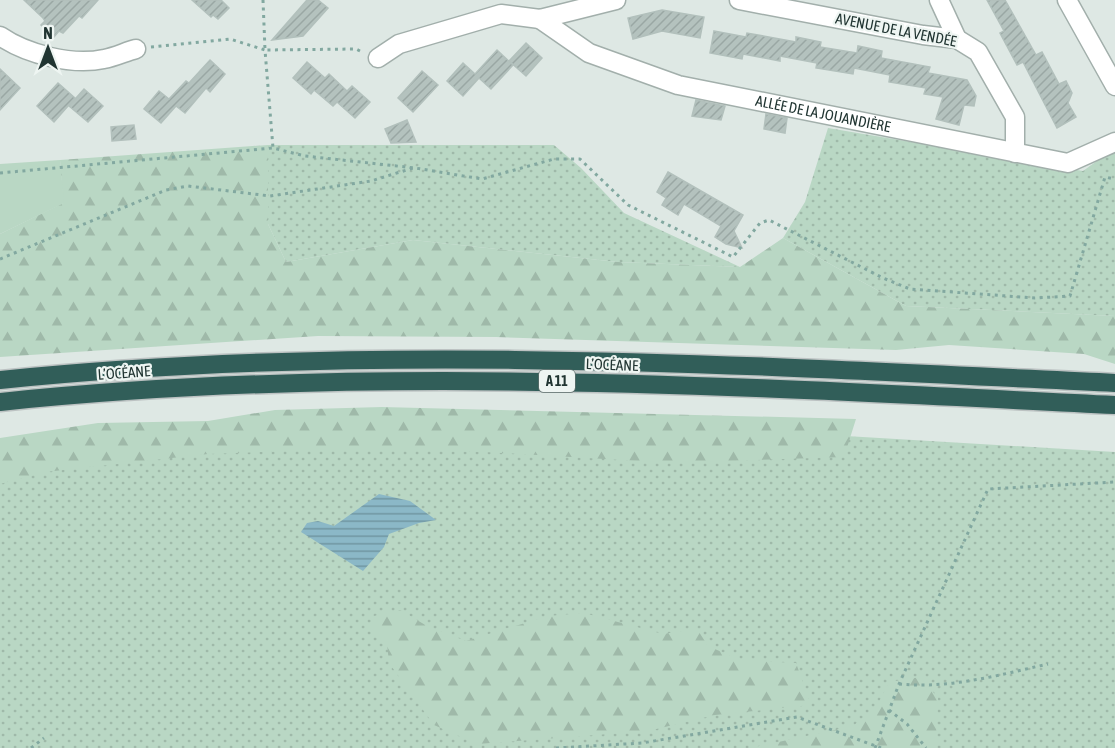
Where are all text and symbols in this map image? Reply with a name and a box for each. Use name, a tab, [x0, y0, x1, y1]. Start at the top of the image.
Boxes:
street label: AVENUE DE LA VENDÉE	[834, 9, 959, 50]
north arrow	[18, 18, 78, 78]
text: N	[43, 24, 53, 42]
street label: ALLÉE DE LA JOUANDIÈRE	[754, 92, 892, 135]
street label: L’OCÉANE	[585, 355, 639, 374]
street label: L’OCÉANE	[97, 362, 152, 383]
road number: A 11	[539, 370, 575, 392]

